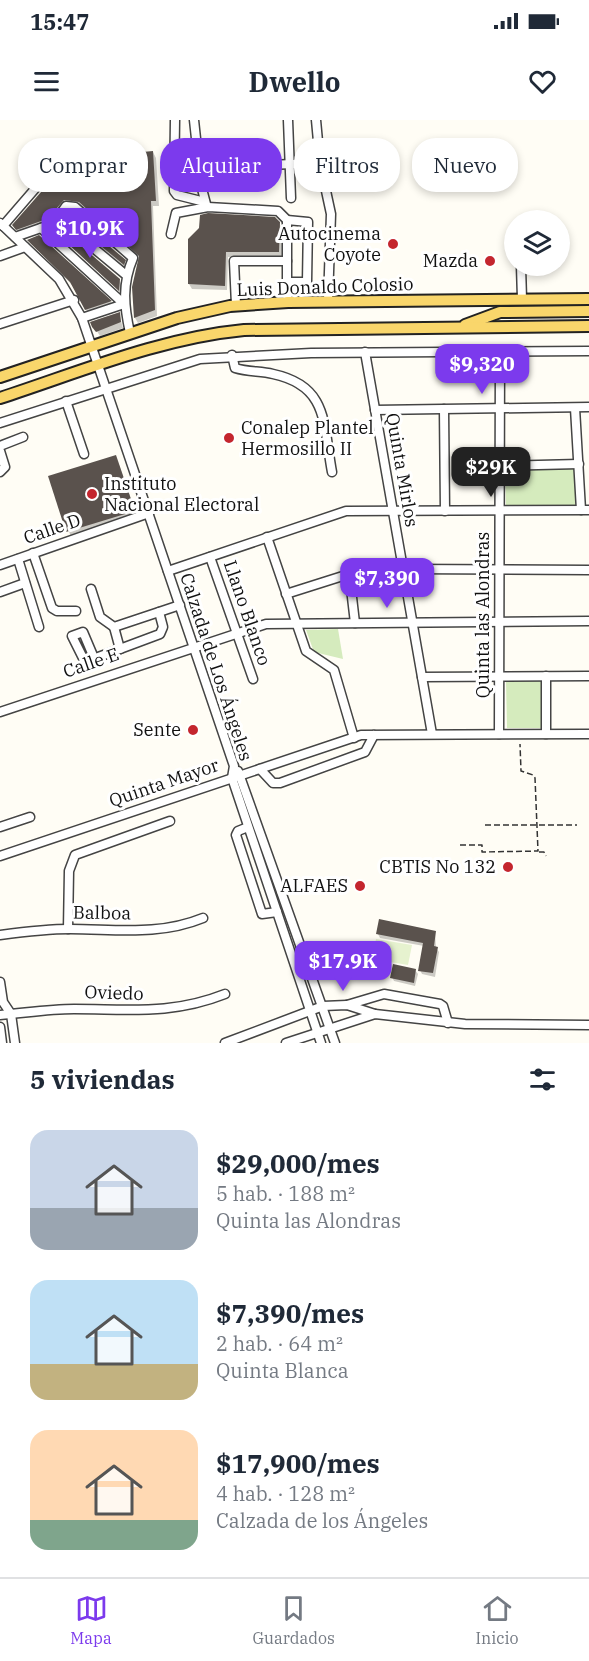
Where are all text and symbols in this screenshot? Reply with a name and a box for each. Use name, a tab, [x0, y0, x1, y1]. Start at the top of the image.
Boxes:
text: 15:47	[30, 7, 89, 36]
text: Dwello	[249, 64, 340, 99]
icon: menu	[30, 65, 63, 98]
icon: heart	[526, 65, 559, 98]
chip: Comprar	[18, 138, 148, 192]
chip: Alquilar	[160, 138, 282, 192]
chip: Filtros	[294, 138, 400, 192]
chip: Nuevo	[412, 138, 518, 192]
pin: $10.9K	[41, 208, 139, 259]
map controls	[504, 210, 570, 276]
button: layers	[504, 210, 570, 276]
text: $10.9K	[56, 214, 124, 241]
place label: Autocinema Coyote	[278, 222, 381, 266]
marker: Autocinema Coyote	[386, 237, 400, 251]
place label: Mazda	[423, 249, 478, 272]
marker: Mazda	[483, 254, 497, 268]
street label: Luis Donaldo Colosio	[236, 272, 414, 301]
pin: $9,320	[433, 344, 531, 395]
text: $9,320	[449, 350, 515, 377]
street label: Quinta Mirlos	[381, 411, 424, 529]
place label: Conalep Plantel Hermosillo II	[241, 416, 374, 460]
marker: Conalep Plantel Hermosillo II	[222, 431, 236, 445]
pin: $29K	[455, 447, 527, 498]
text: $29K	[465, 453, 517, 480]
place label: Instituto Nacional Electoral	[104, 472, 259, 516]
marker: Instituto Nacional Electoral	[85, 487, 99, 501]
street label: Calle D	[20, 508, 83, 549]
street label: Quinta las Alondras	[471, 532, 494, 698]
street label: Llano Blanco	[219, 557, 276, 668]
pin: $7,390	[338, 558, 436, 609]
text: $7,390	[354, 564, 420, 591]
street label: Calzada de Los Ángeles	[175, 570, 258, 764]
street label: Calle E	[60, 642, 122, 683]
place label: Sente	[133, 718, 181, 741]
marker: Sente	[186, 723, 200, 737]
street label: Quinta Mayor	[106, 753, 222, 812]
place label: CBTIS No 132	[379, 855, 496, 878]
marker: CBTIS No 132	[501, 860, 515, 874]
place label: ALFAES	[280, 874, 348, 897]
marker: ALFAES	[353, 879, 367, 893]
street label: Balboa	[73, 900, 132, 925]
pin: $17.9K	[294, 941, 392, 992]
text: $17.9K	[309, 947, 377, 974]
street label: Oviedo	[84, 980, 144, 1005]
text: 5 viviendas	[30, 1062, 175, 1096]
icon: filters	[526, 1063, 559, 1096]
text: $29,000/mes	[216, 1146, 380, 1180]
icon: home	[78, 1154, 150, 1226]
text: 5 hab. · 188 m²	[216, 1180, 355, 1207]
text: Quinta las Alondras	[216, 1207, 401, 1234]
text: $7,390/mes	[216, 1296, 364, 1330]
icon: home	[78, 1304, 150, 1376]
text: 2 hab. · 64 m²	[216, 1330, 343, 1357]
text: Quinta Blanca	[216, 1357, 349, 1384]
text: $17,900/mes	[216, 1446, 380, 1480]
icon: home	[78, 1454, 150, 1526]
text: 4 hab. · 128 m²	[216, 1480, 355, 1507]
text: Calzada de los Ángeles	[216, 1507, 428, 1534]
tab: Mapa	[70, 1592, 112, 1648]
tab: Guardados	[252, 1592, 335, 1648]
tab: Inicio	[476, 1592, 519, 1648]

